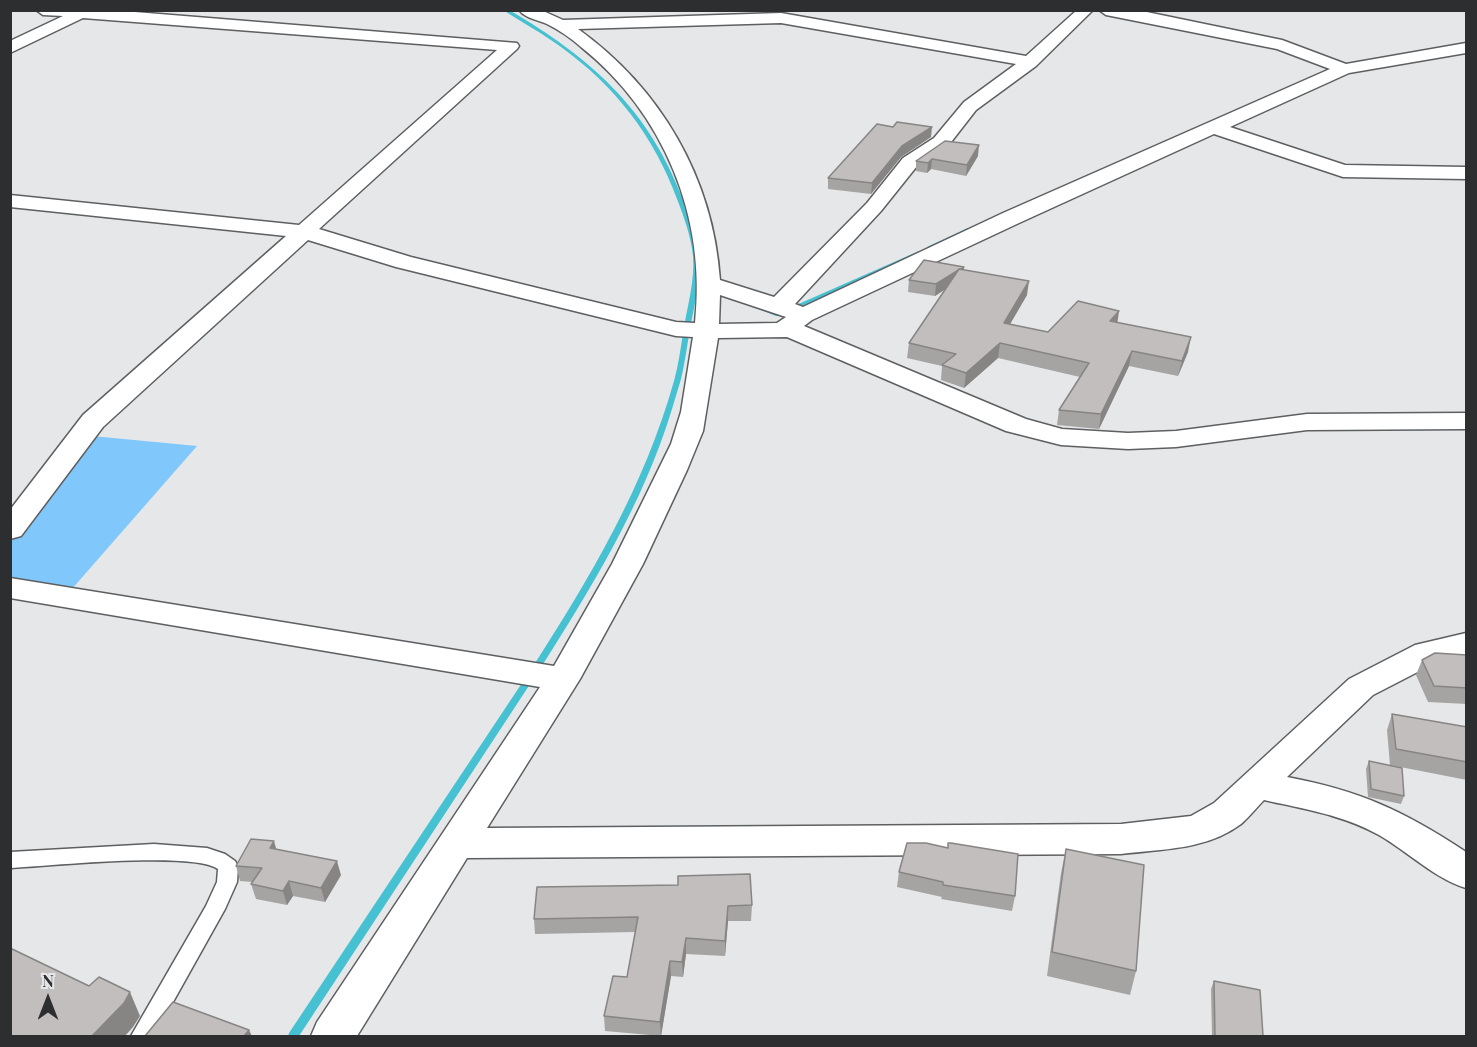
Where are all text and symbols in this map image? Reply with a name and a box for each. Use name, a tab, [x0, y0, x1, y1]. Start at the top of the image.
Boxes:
north arrow	[18, 969, 78, 1029]
text: N	[42, 970, 54, 991]

